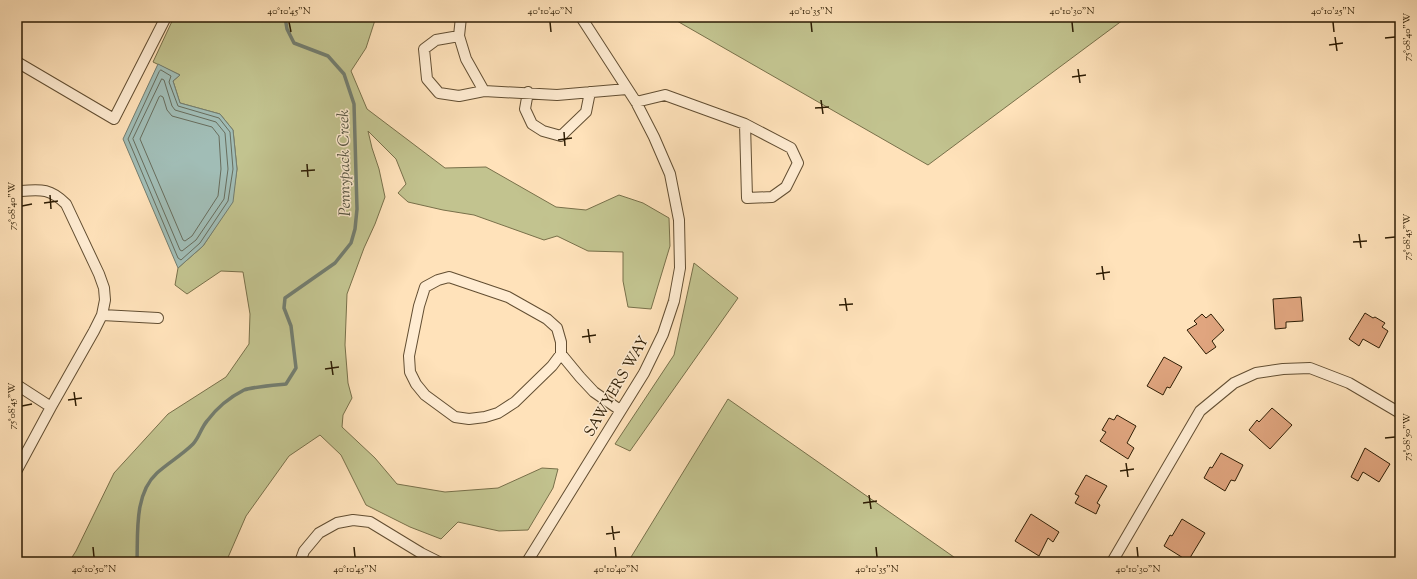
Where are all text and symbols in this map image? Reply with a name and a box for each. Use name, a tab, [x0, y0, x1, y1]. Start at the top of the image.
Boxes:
text: 40°10'45"N	[267, 4, 311, 19]
text: 40°10'40"N	[528, 4, 572, 19]
text: 40°10'35"N	[789, 4, 833, 19]
text: 40°10'30"N	[1050, 4, 1094, 19]
text: 40°10'25"N	[1311, 4, 1355, 19]
text: 75°08'40"W	[1400, 13, 1415, 61]
water label: Pennypack Creek	[333, 109, 358, 217]
text: 75°08'40"W	[5, 182, 20, 230]
text: 75°08'45"W	[1400, 214, 1415, 260]
street label: SAWYERS WAY	[580, 332, 655, 441]
text: 75°08'45"W	[5, 383, 20, 429]
text: 75°08'50"W	[1400, 413, 1415, 461]
text: 40°10'50"N	[72, 562, 116, 577]
text: 40°10'45"N	[333, 562, 377, 577]
text: 40°10'40"N	[594, 562, 638, 577]
text: 40°10'35"N	[855, 562, 899, 577]
text: 40°10'30"N	[1116, 562, 1160, 577]

